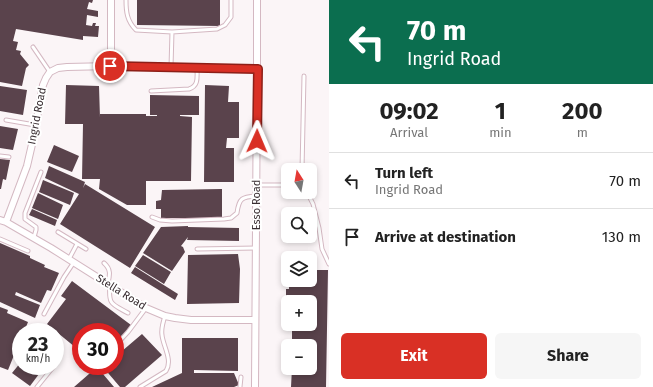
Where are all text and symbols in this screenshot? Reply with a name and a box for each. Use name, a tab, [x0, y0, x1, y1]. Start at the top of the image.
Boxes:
text: 70 m	[407, 14, 466, 47]
icon: left	[341, 16, 393, 68]
text: Ingrid Road	[407, 48, 501, 70]
pin	[93, 49, 127, 83]
icon: arrive	[99, 55, 121, 77]
street label: Ingrid Road	[25, 86, 49, 146]
text: 09:02	[379, 97, 439, 125]
text: 1	[495, 97, 506, 125]
text: 200	[562, 97, 603, 125]
position arrow	[236, 120, 278, 162]
text: Arrival	[390, 125, 428, 140]
text: min	[489, 125, 512, 140]
text: m	[577, 125, 588, 140]
north arrow	[281, 163, 317, 199]
map controls	[281, 163, 317, 375]
text: Turn left	[375, 164, 433, 182]
icon: left	[341, 170, 363, 192]
text: 70 m	[609, 172, 641, 190]
street label: Esso Road	[250, 180, 263, 230]
text: Ingrid Road	[375, 182, 443, 197]
button: search	[281, 207, 317, 243]
icon: arrive	[341, 226, 363, 248]
text: Arrive at destination	[375, 228, 516, 246]
text: 130 m	[602, 228, 641, 246]
button: layers	[281, 251, 317, 287]
street label: Stella Road	[94, 272, 148, 312]
button: +	[281, 295, 317, 331]
speed limit sign: 30	[72, 323, 124, 375]
text: 23	[28, 332, 48, 356]
button: Exit	[341, 333, 487, 379]
button: Share	[495, 333, 641, 379]
button: −	[281, 339, 317, 375]
text: km/h	[26, 353, 50, 365]

